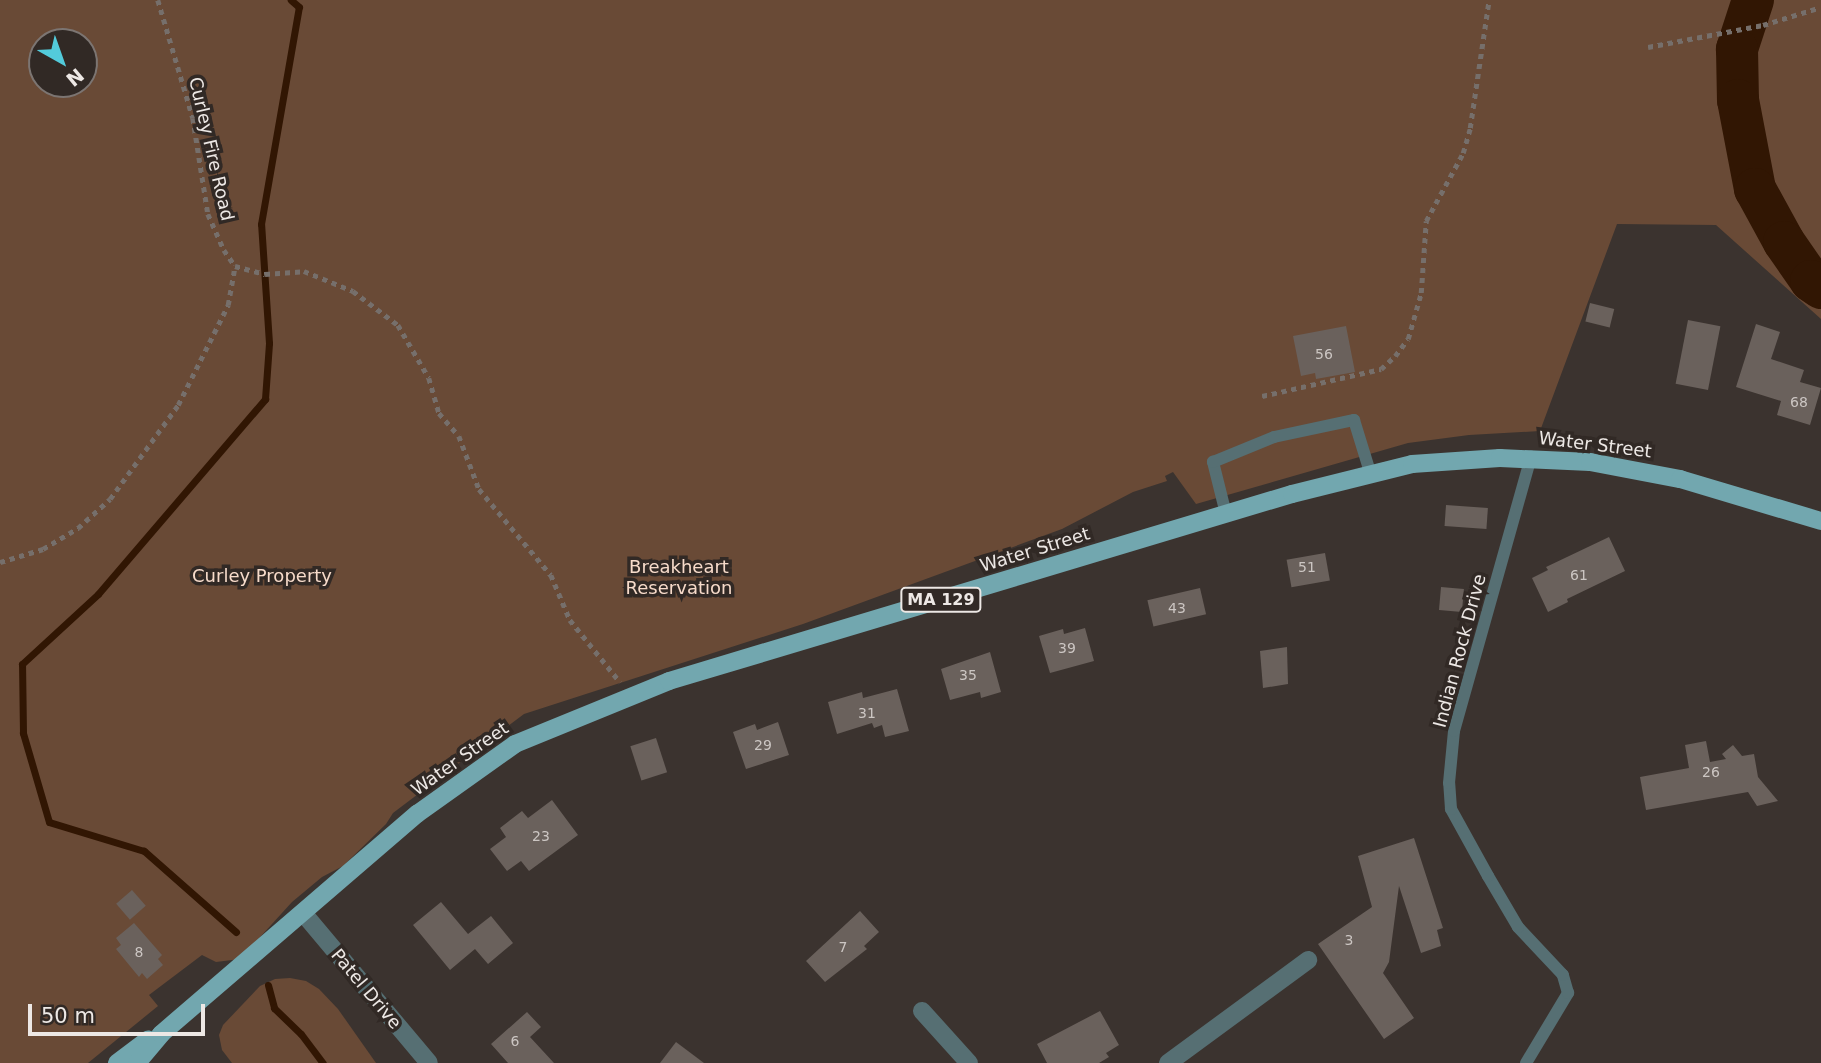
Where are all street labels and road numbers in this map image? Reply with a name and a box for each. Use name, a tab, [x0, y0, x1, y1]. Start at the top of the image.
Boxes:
street label: Curley Fire Road	[184, 75, 238, 223]
street label: Water Street	[1537, 427, 1653, 463]
street label: Water Street	[978, 523, 1092, 577]
street label: Indian Rock Drive	[1429, 572, 1491, 730]
road number: MA 129	[899, 587, 983, 612]
street label: Water Street	[407, 718, 513, 800]
street label: Patel Drive	[326, 945, 406, 1033]

